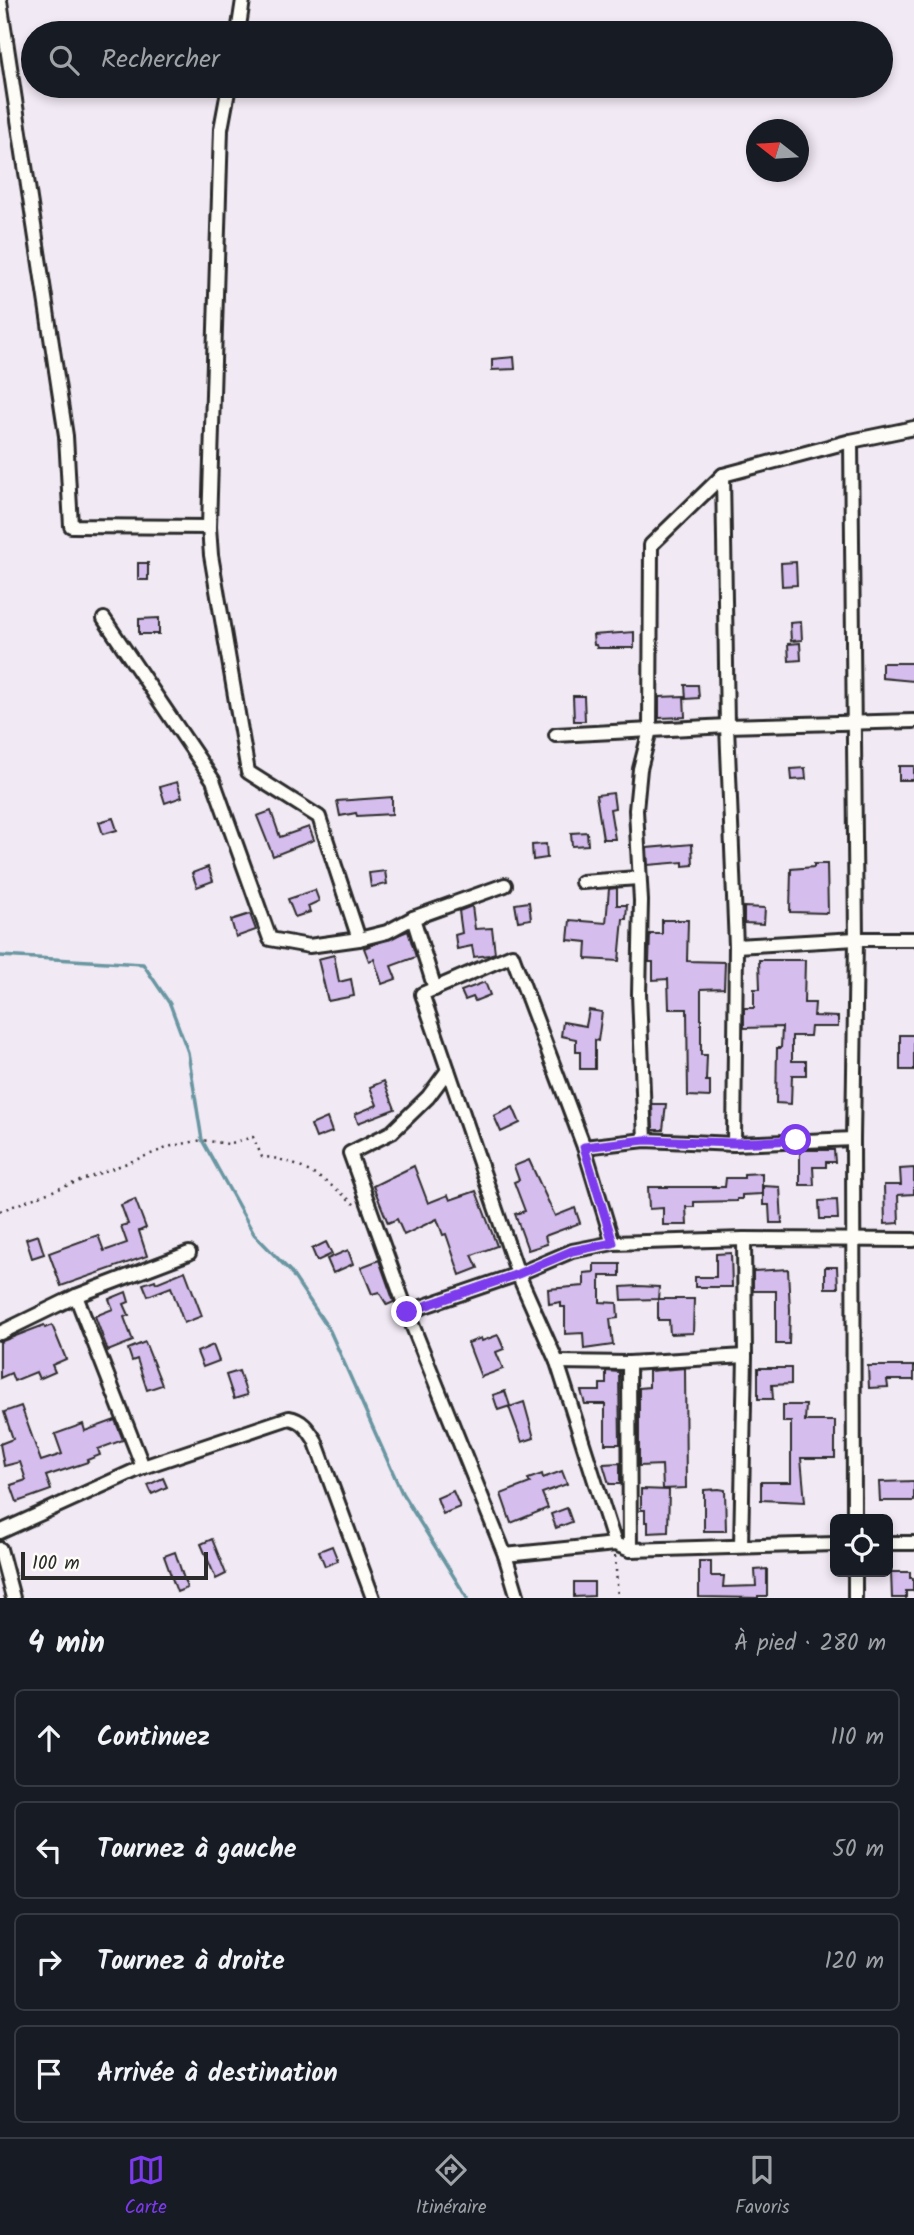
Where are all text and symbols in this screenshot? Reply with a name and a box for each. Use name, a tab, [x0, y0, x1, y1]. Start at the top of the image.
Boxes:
search box	[21, 21, 893, 98]
text: Rechercher	[101, 39, 220, 81]
icon: search	[45, 41, 83, 79]
north arrow	[746, 119, 809, 182]
route start	[780, 1124, 811, 1155]
route end	[391, 1296, 422, 1327]
map controls	[830, 1514, 893, 1577]
button: locate	[830, 1514, 893, 1577]
scale bar	[21, 1549, 208, 1581]
text: 100 m	[32, 1549, 80, 1579]
text: 4 min	[28, 1620, 105, 1668]
text: À pied · 280 m	[734, 1626, 886, 1662]
text: Continuez	[97, 1717, 210, 1759]
icon: ahead	[30, 1719, 68, 1757]
text: 110 m	[831, 1720, 884, 1756]
text: Tournez à gauche	[97, 1829, 297, 1871]
icon: left	[30, 1831, 68, 1869]
text: 50 m	[833, 1832, 884, 1868]
text: Tournez à droite	[97, 1941, 285, 1983]
icon: right	[30, 1943, 68, 1981]
text: 120 m	[824, 1944, 884, 1980]
text: Arrivée à destination	[97, 2053, 338, 2095]
icon: arrive	[30, 2055, 68, 2093]
tab: Carte	[124, 2151, 167, 2223]
tab: Itinéraire	[416, 2151, 486, 2223]
tab: Favoris	[735, 2151, 790, 2223]

